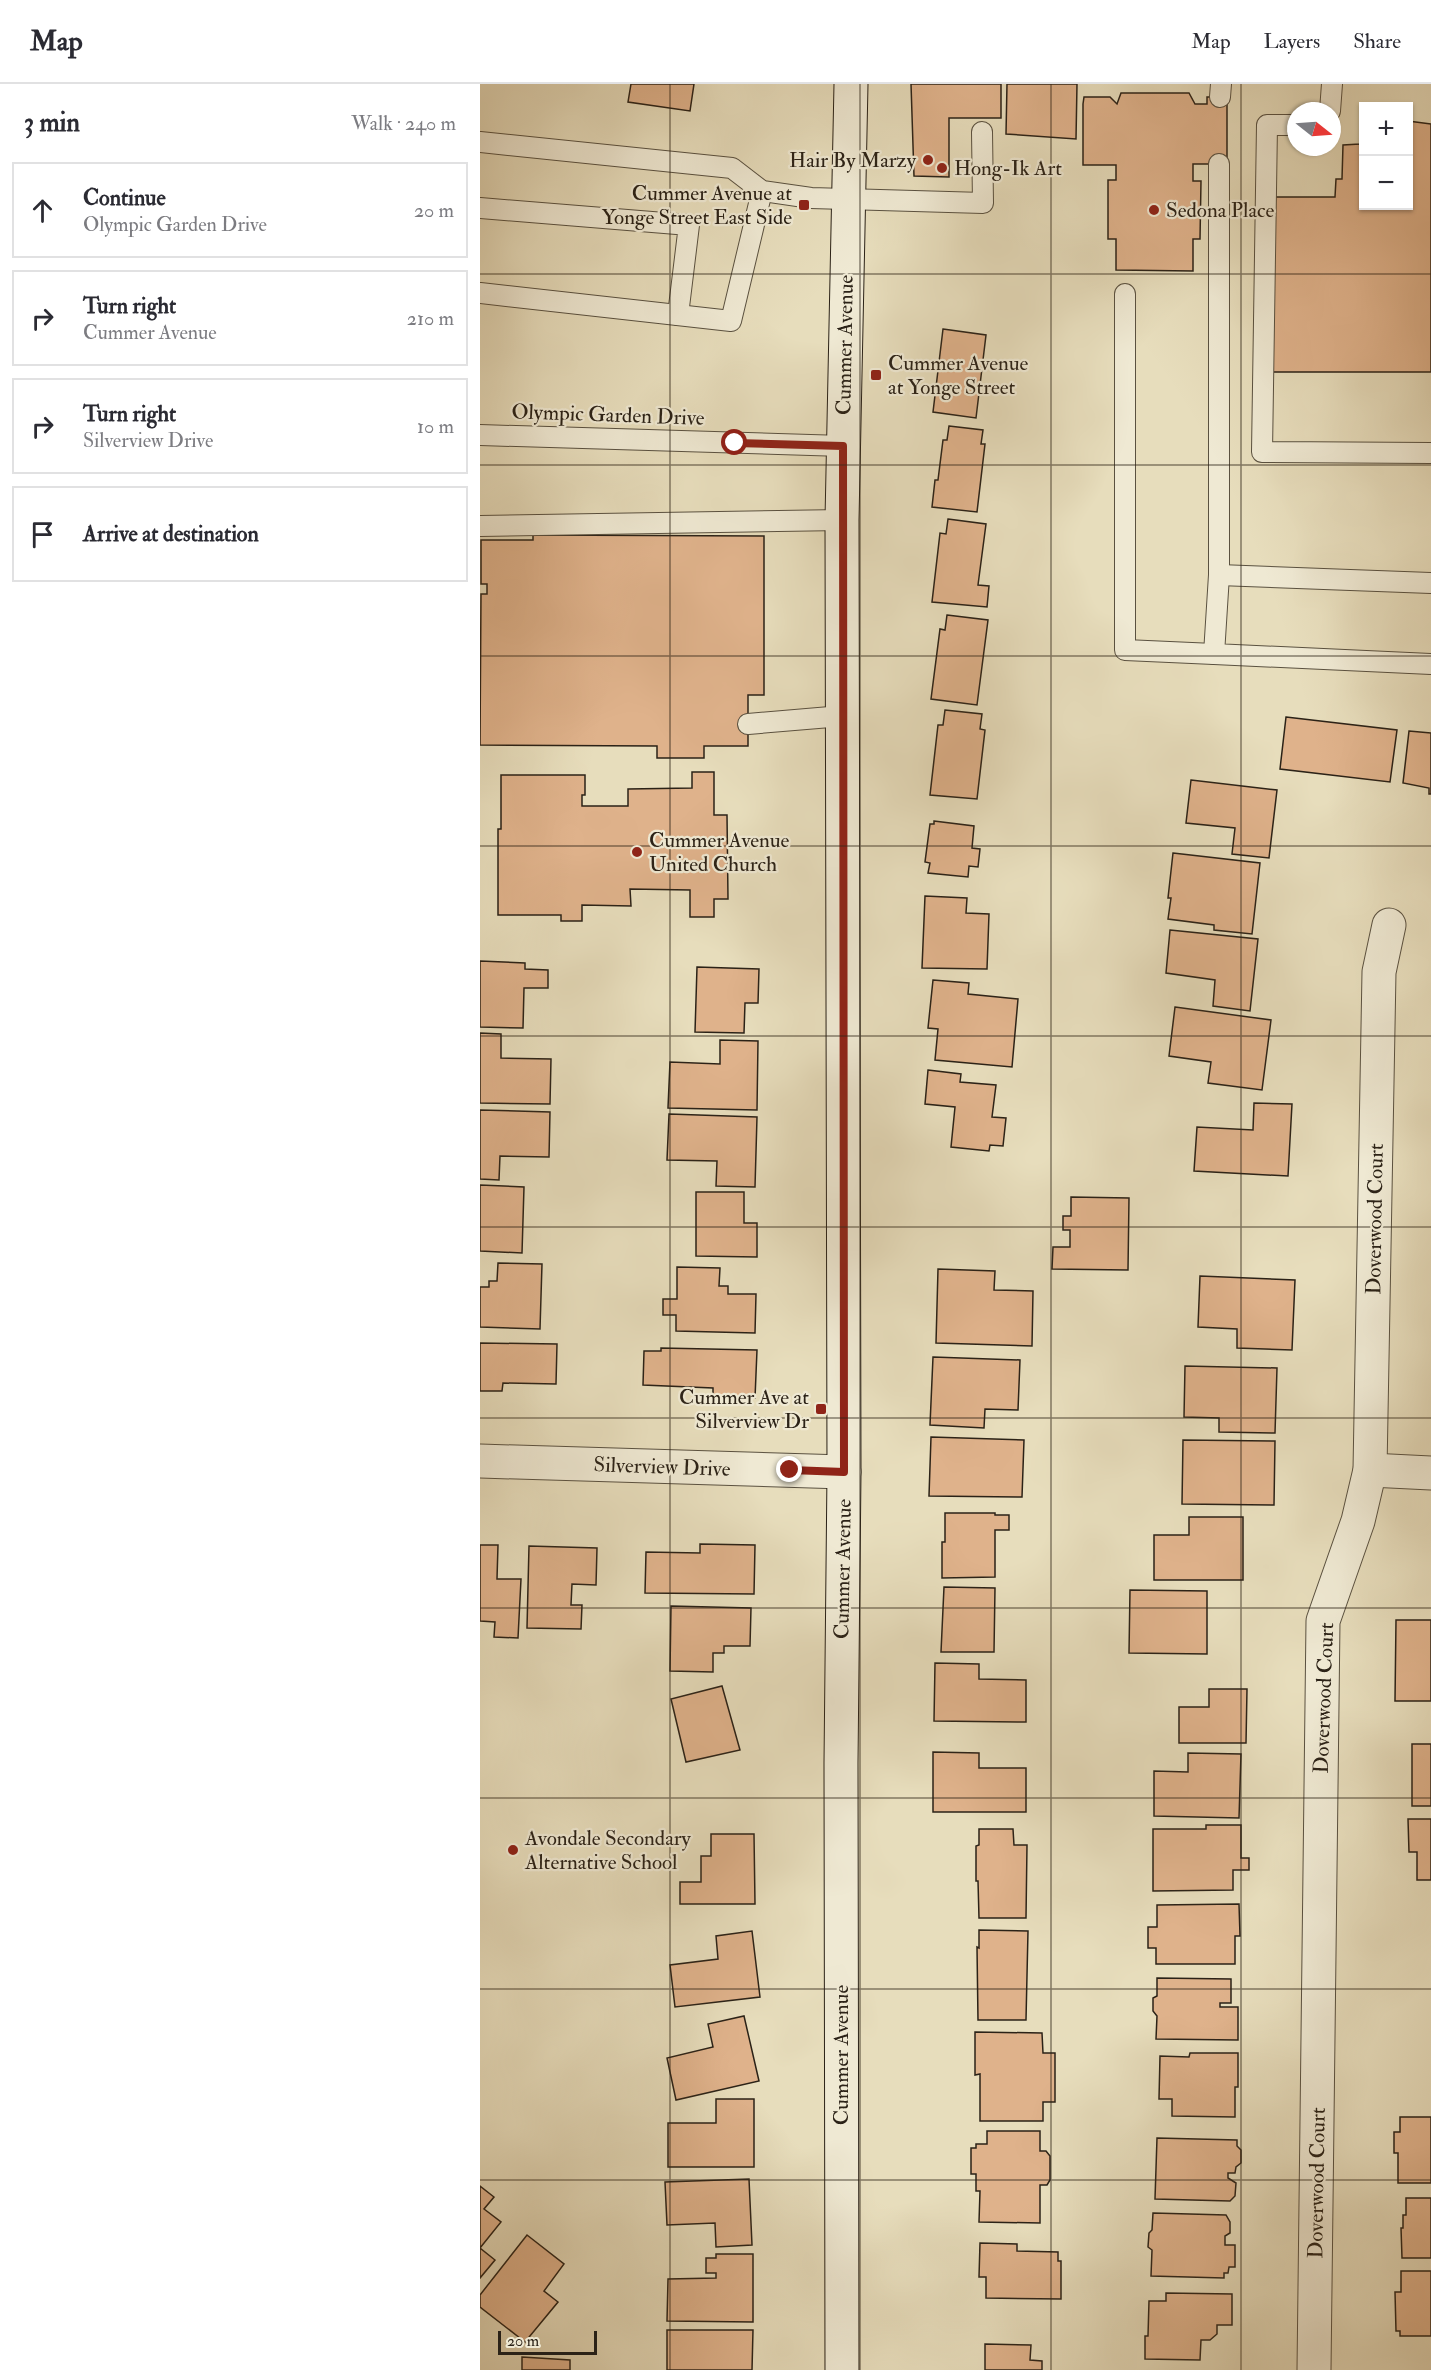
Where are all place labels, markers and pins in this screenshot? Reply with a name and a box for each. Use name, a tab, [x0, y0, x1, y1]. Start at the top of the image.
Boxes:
place label: Hair By Marzy	[789, 147, 917, 174]
marker: Hair By Marzy	[921, 153, 935, 167]
place label: Hong-Ik Art	[954, 155, 1062, 182]
marker: Hong-Ik Art	[935, 161, 949, 175]
place label: Cummer Avenue at Yonge Street East Side	[602, 180, 792, 231]
place label: Sedona Place	[1166, 197, 1275, 224]
marker: Cummer Avenue at Yonge Street East Side	[797, 198, 811, 212]
marker: Sedona Place	[1147, 203, 1161, 217]
place label: Cummer Avenue at Yonge Street	[888, 350, 1029, 401]
marker: Cummer Avenue at Yonge Street	[869, 368, 883, 382]
place label: Cummer Avenue United Church	[649, 827, 790, 878]
marker: Cummer Avenue United Church	[630, 845, 644, 859]
place label: Cummer Ave at Silverview Dr	[679, 1384, 809, 1435]
marker: Cummer Ave at Silverview Dr	[814, 1402, 828, 1416]
place label: Avondale Secondary Alternative School	[524, 1825, 692, 1876]
marker: Avondale Secondary Alternative School	[506, 1843, 520, 1857]

